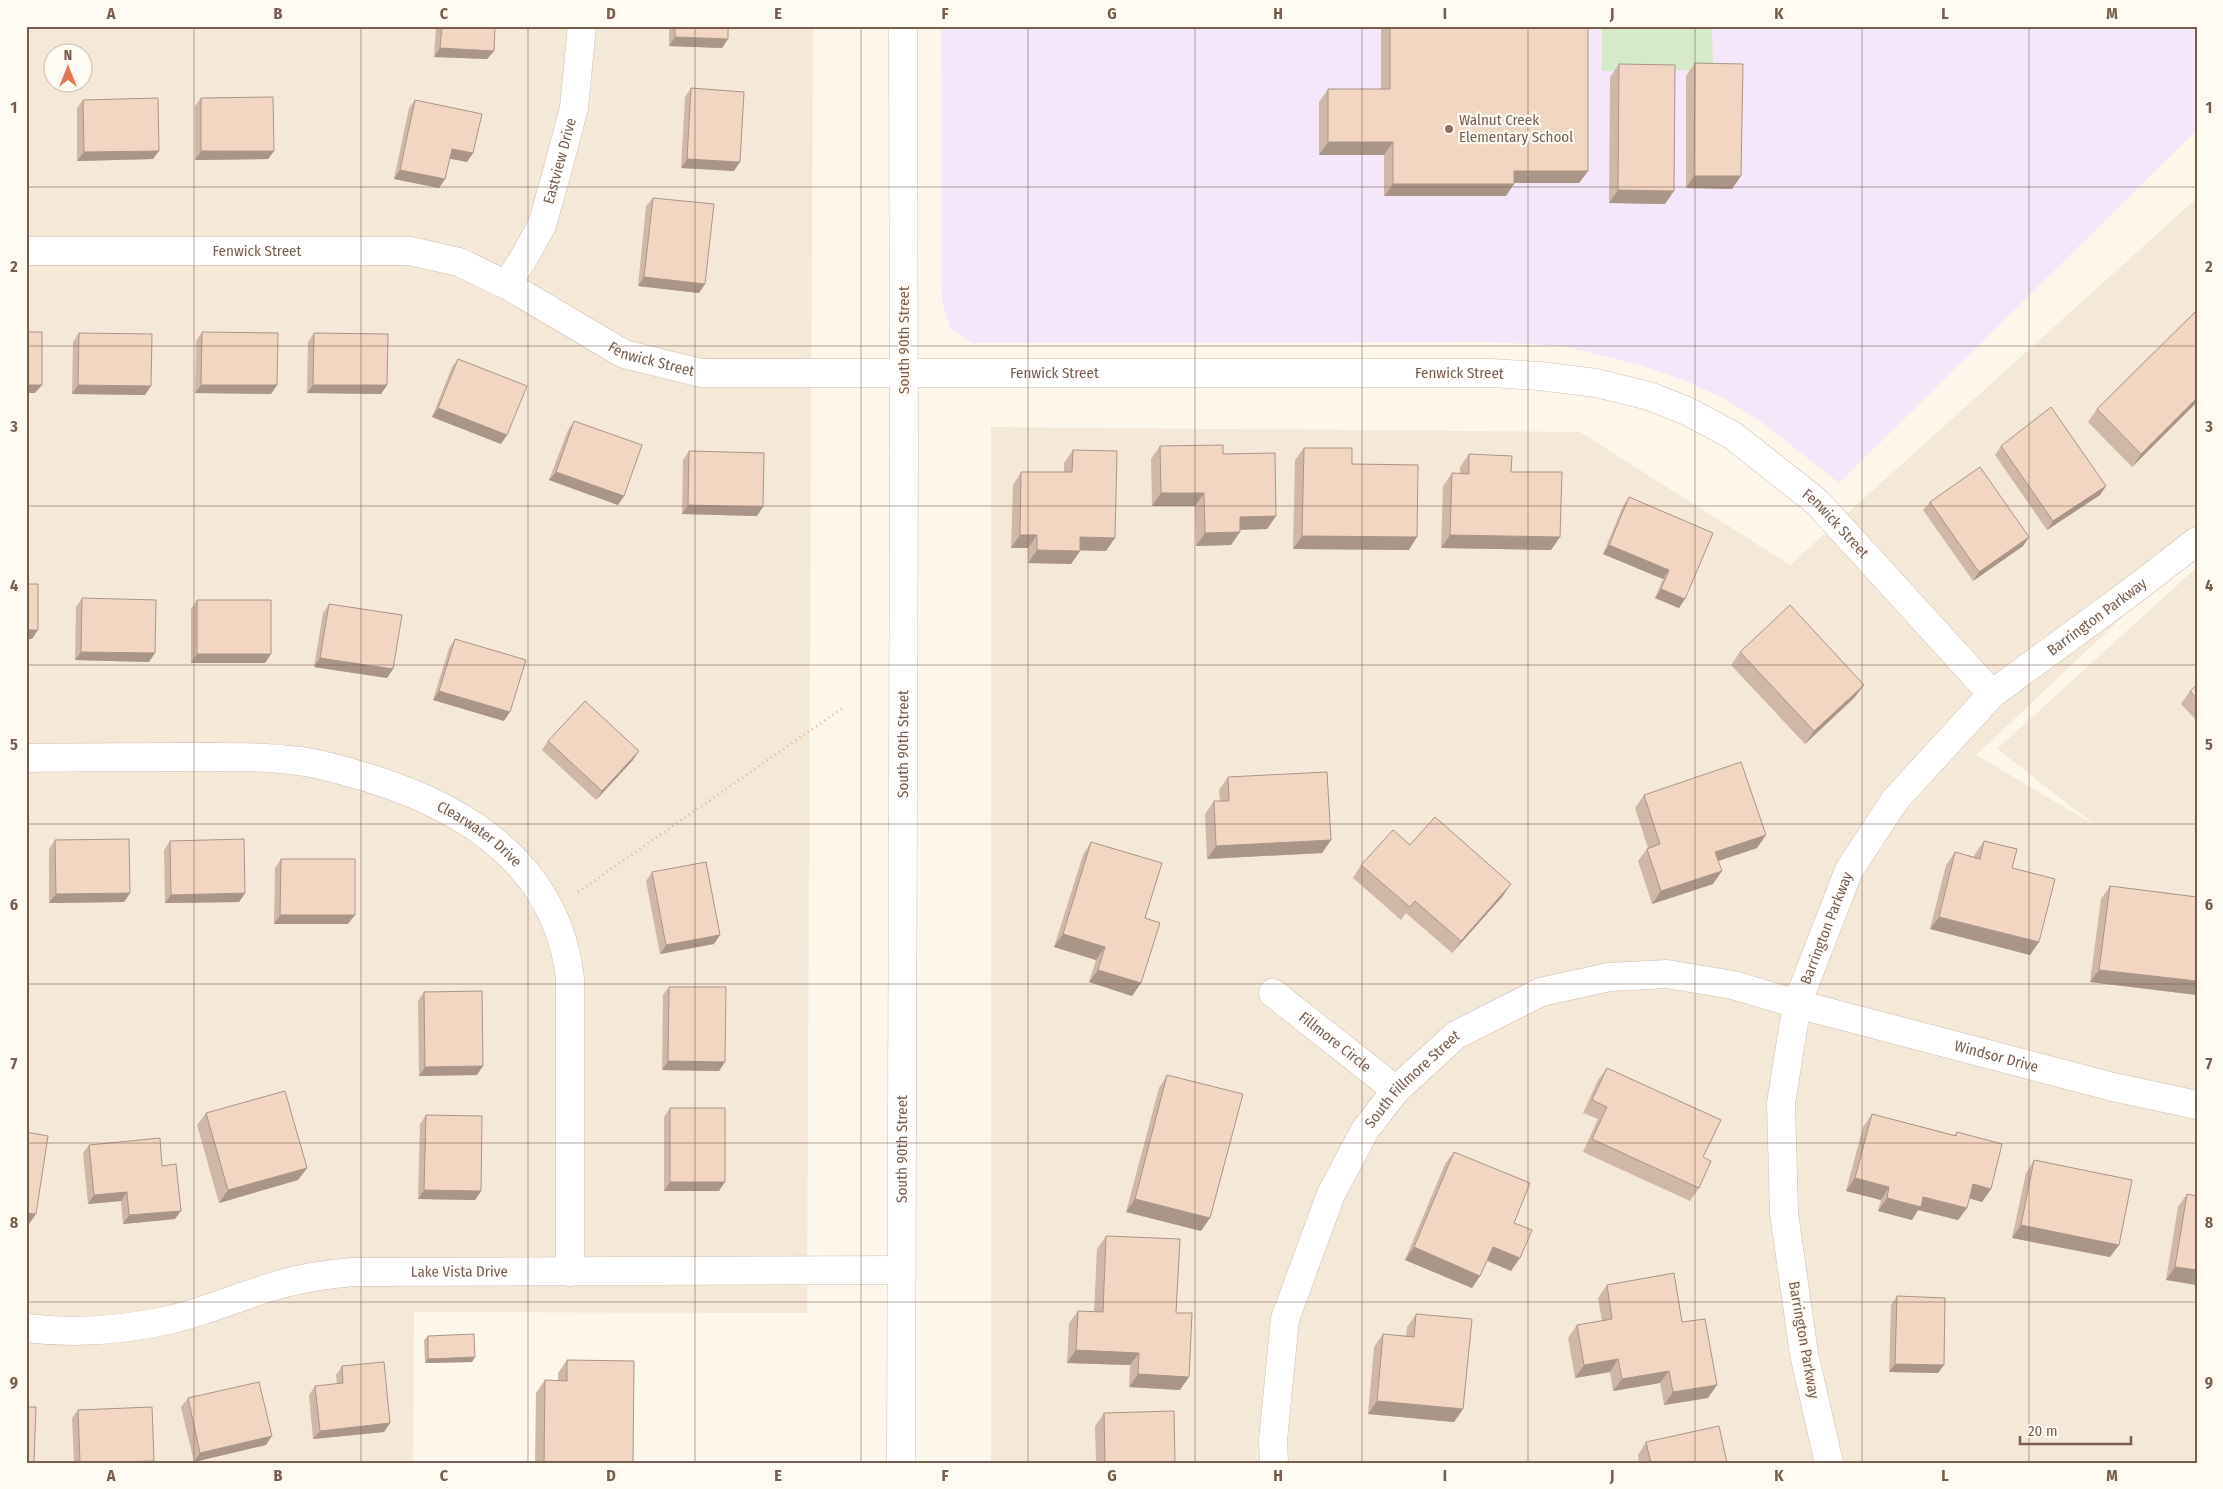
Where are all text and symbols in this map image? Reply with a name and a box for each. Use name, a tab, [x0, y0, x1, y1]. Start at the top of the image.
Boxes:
text: A	[106, 4, 116, 23]
text: B	[274, 4, 283, 23]
text: C	[440, 4, 449, 23]
text: D	[606, 4, 616, 23]
text: E	[774, 4, 782, 23]
text: F	[941, 4, 949, 23]
text: G	[1107, 4, 1117, 23]
text: H	[1273, 4, 1283, 23]
text: I	[1443, 4, 1447, 23]
text: J	[1609, 4, 1614, 23]
text: K	[1774, 4, 1784, 23]
text: L	[1941, 4, 1949, 23]
text: M	[2106, 4, 2118, 23]
north arrow	[42, 42, 92, 92]
text: N	[64, 47, 72, 64]
text: 1	[11, 98, 17, 117]
text: 1	[2206, 98, 2212, 117]
place label: Walnut Creek Elementary School	[1459, 111, 1573, 146]
street label: Eastview Drive	[539, 116, 580, 206]
marker: Walnut Creek Elementary School	[1443, 123, 1455, 135]
street label: Fenwick Street	[213, 242, 302, 260]
text: 2	[9, 257, 18, 276]
text: 2	[2204, 257, 2213, 276]
street label: South 90th Street	[895, 286, 913, 394]
street label: Fenwick Street	[605, 338, 696, 380]
street label: Fenwick Street	[1010, 364, 1099, 382]
street label: Fenwick Street	[1415, 364, 1504, 383]
text: 3	[9, 417, 18, 436]
text: 3	[2204, 417, 2213, 436]
street label: Fenwick Street	[1799, 485, 1873, 562]
street label: Barrington Parkway	[2044, 574, 2151, 659]
text: 4	[10, 576, 18, 595]
text: 4	[2205, 576, 2213, 595]
street label: South 90th Street	[894, 690, 912, 798]
text: 5	[10, 735, 18, 754]
text: 5	[2205, 735, 2213, 754]
street label: Clearwater Drive	[434, 797, 526, 871]
street label: Barrington Parkway	[1797, 869, 1856, 987]
text: 6	[10, 895, 18, 914]
text: 6	[2205, 895, 2213, 914]
street label: Fillmore Circle	[1295, 1008, 1375, 1076]
street label: South Fillmore Street	[1361, 1026, 1462, 1132]
street label: Windsor Drive	[1953, 1037, 2040, 1076]
text: 7	[11, 1054, 18, 1073]
text: 7	[2206, 1054, 2213, 1073]
street label: South 90th Street	[893, 1095, 911, 1203]
text: 8	[10, 1213, 19, 1232]
text: 8	[2205, 1213, 2214, 1232]
street label: Lake Vista Drive	[411, 1262, 508, 1281]
street label: Barrington Parkway	[1785, 1280, 1823, 1400]
text: 9	[10, 1373, 18, 1392]
text: 9	[2205, 1373, 2213, 1392]
scale bar	[2020, 1414, 2132, 1446]
text: 20 m	[2028, 1422, 2058, 1440]
text: A	[106, 1466, 116, 1485]
text: B	[274, 1466, 283, 1485]
text: C	[440, 1466, 449, 1485]
text: D	[606, 1466, 616, 1485]
text: E	[774, 1466, 782, 1485]
text: F	[941, 1466, 949, 1485]
text: G	[1107, 1466, 1117, 1485]
text: H	[1273, 1466, 1283, 1485]
text: I	[1443, 1466, 1447, 1485]
text: J	[1609, 1466, 1614, 1485]
text: K	[1774, 1466, 1784, 1485]
text: L	[1941, 1466, 1949, 1485]
text: M	[2106, 1466, 2118, 1485]

